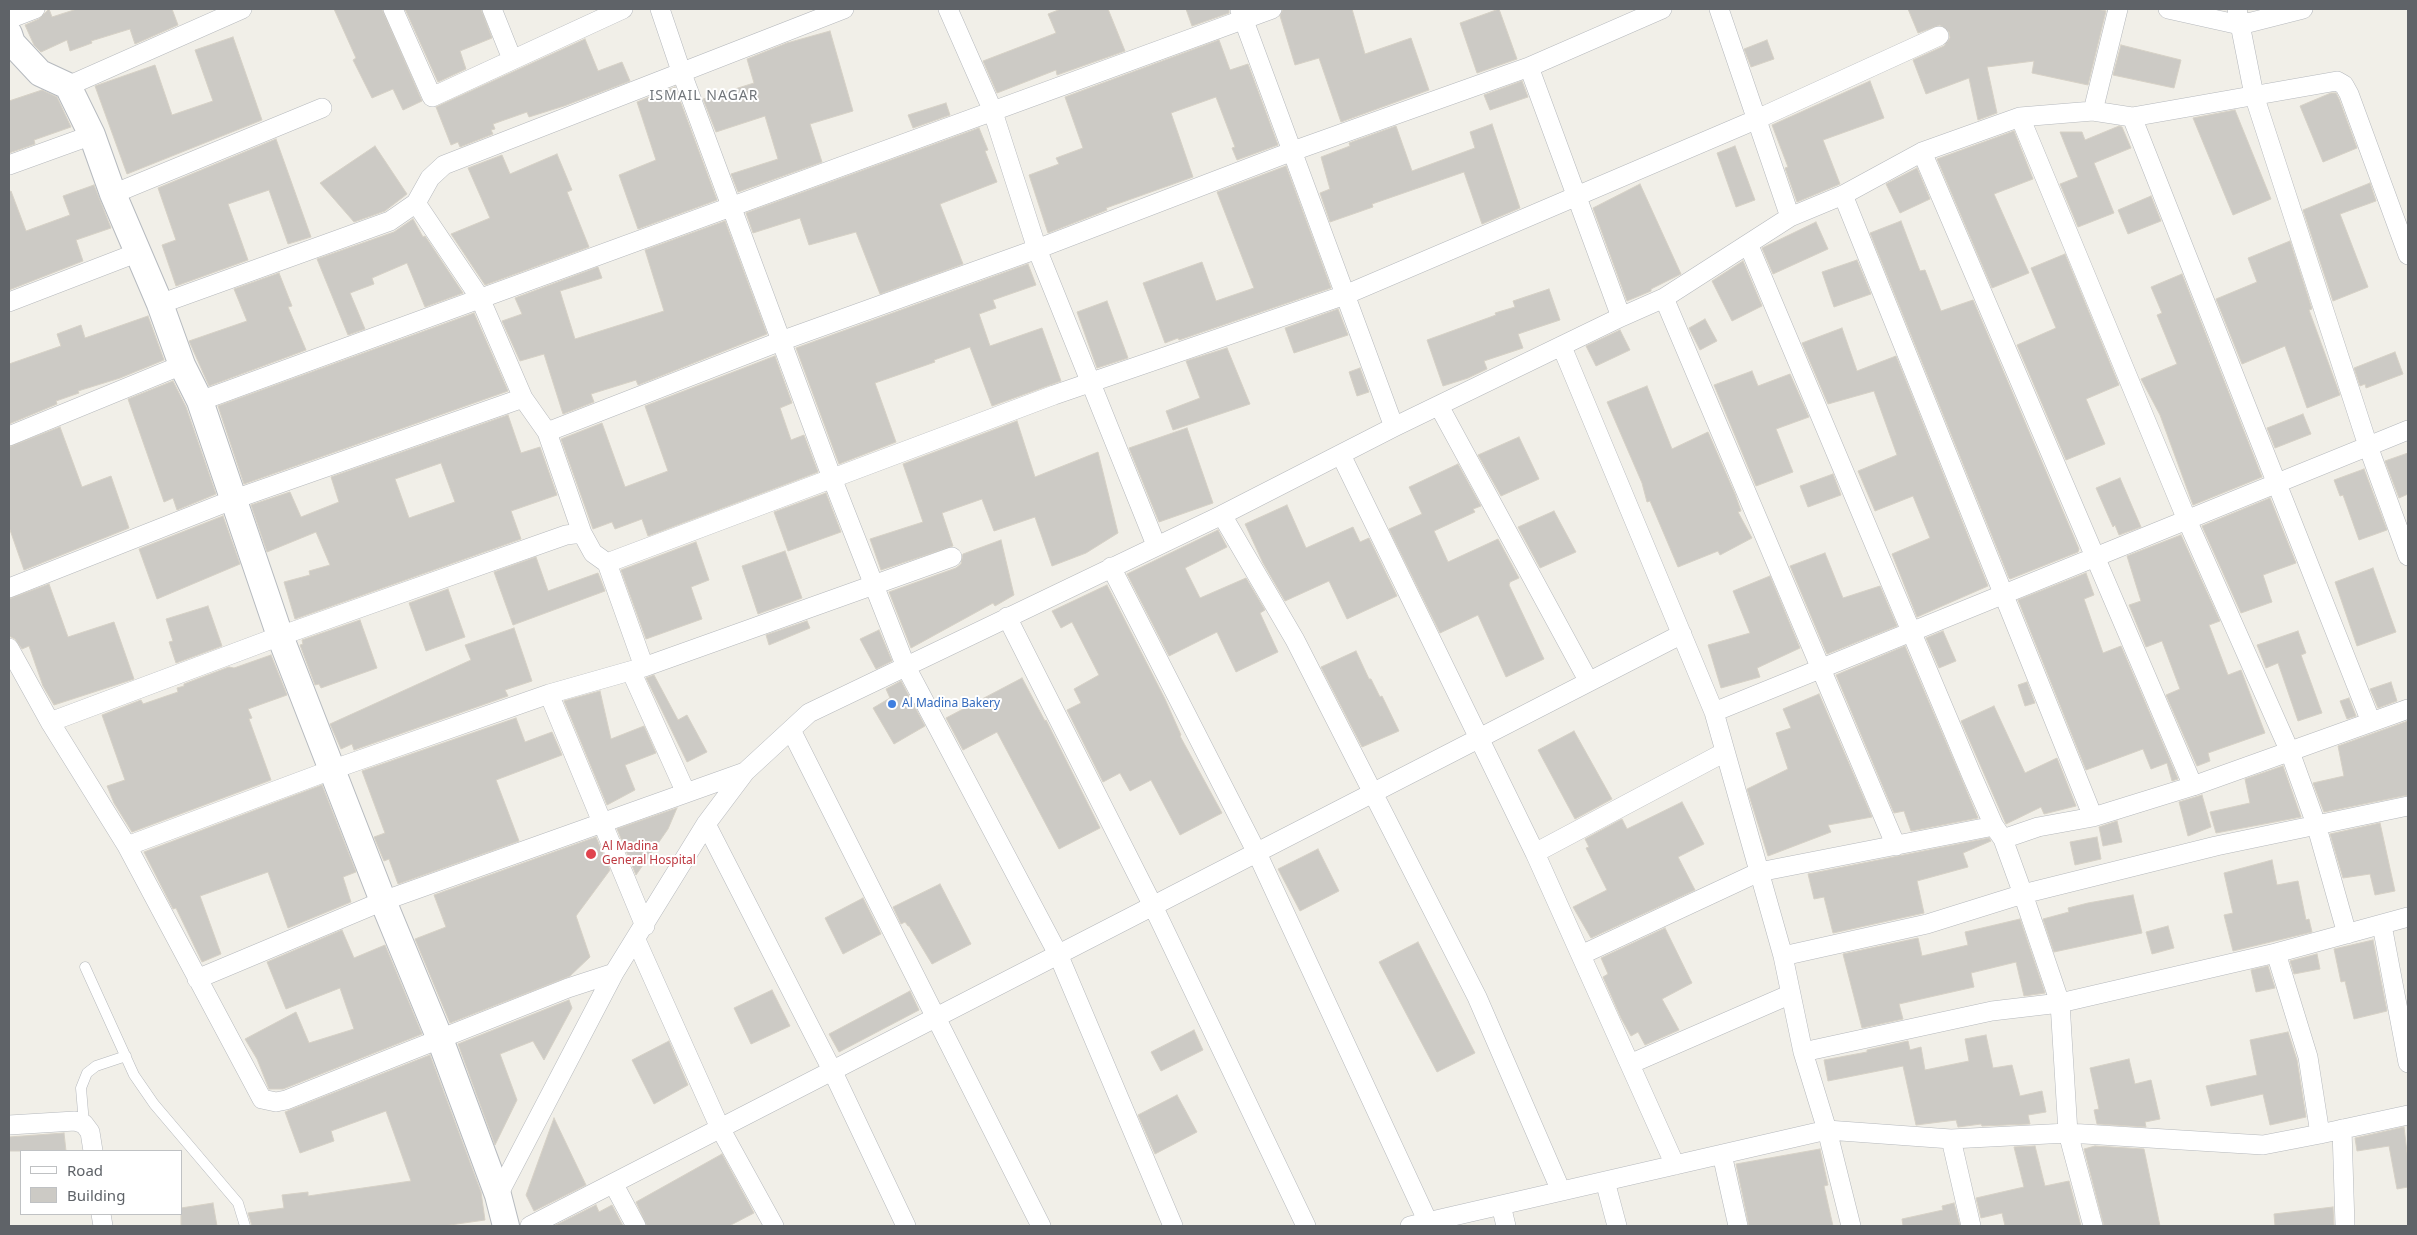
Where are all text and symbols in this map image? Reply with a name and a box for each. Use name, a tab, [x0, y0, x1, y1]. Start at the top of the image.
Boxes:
district label: ISMAIL NAGAR	[648, 88, 760, 104]
place label: Al Madina Bakery	[902, 697, 1000, 711]
marker: Al Madina Bakery	[886, 698, 898, 710]
place label: Al Madina General Hospital	[602, 840, 696, 868]
marker: Al Madina General Hospital	[584, 847, 598, 861]
legend	[20, 1150, 182, 1215]
text: Road	[67, 1160, 103, 1180]
text: Building	[67, 1185, 125, 1205]

